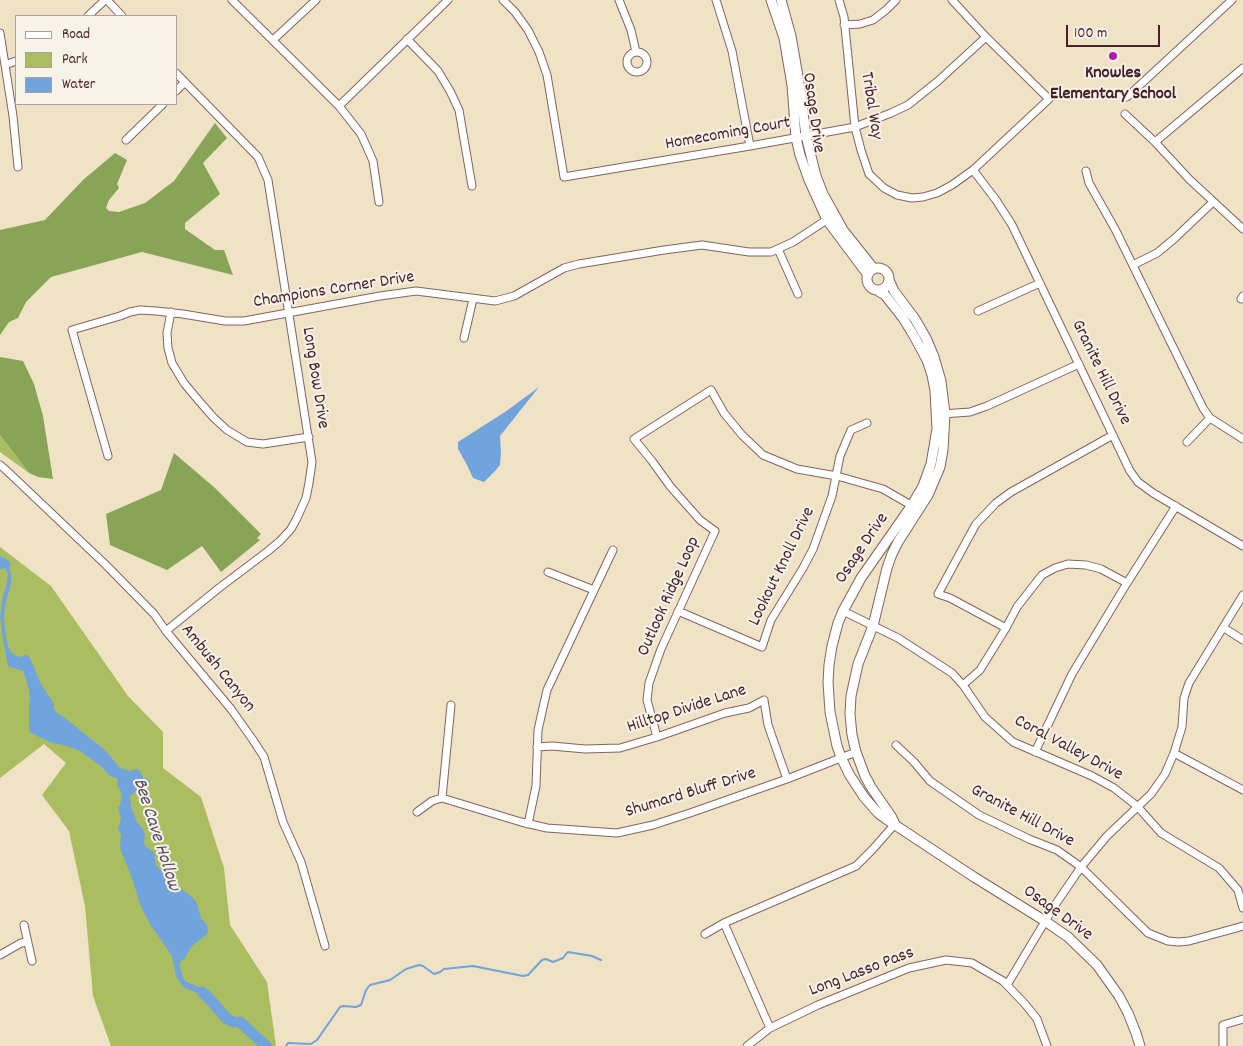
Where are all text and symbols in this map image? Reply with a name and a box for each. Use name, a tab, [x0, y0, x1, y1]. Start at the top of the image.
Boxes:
legend	[15, 15, 178, 105]
scale bar	[1068, 15, 1162, 47]
text: 100 m	[1074, 23, 1107, 45]
text: Road	[62, 24, 90, 46]
text: Park	[62, 49, 88, 71]
marker: Knowles Elementary School	[1107, 50, 1119, 62]
place label: Knowles Elementary School	[1050, 64, 1176, 106]
street label: Osage Drive	[796, 71, 828, 155]
street label: Tribal Way	[854, 71, 886, 141]
text: Water	[62, 74, 95, 96]
street label: Homecoming Court	[664, 113, 792, 157]
street label: Champions Corner Drive	[252, 268, 416, 314]
street label: Granite Hill Drive	[1065, 317, 1135, 429]
street label: Long Bow Drive	[295, 326, 333, 430]
street label: Lookout Knoll Drive	[745, 504, 821, 630]
street label: Osage Drive	[831, 509, 895, 589]
street label: Outlook Ridge Loop	[634, 534, 706, 660]
street label: Ambush Canyon	[175, 621, 259, 717]
street label: Hilltop Divide Lane	[625, 681, 749, 739]
street label: Coral Valley Drive	[1010, 711, 1126, 787]
street label: Shumard Bluff Drive	[623, 764, 759, 824]
water label: Bee Cave Hollow	[126, 776, 184, 894]
street label: Granite Hill Drive	[966, 781, 1078, 853]
street label: Osage Drive	[1018, 881, 1096, 947]
street label: Long Lasso Pass	[807, 943, 917, 1003]

